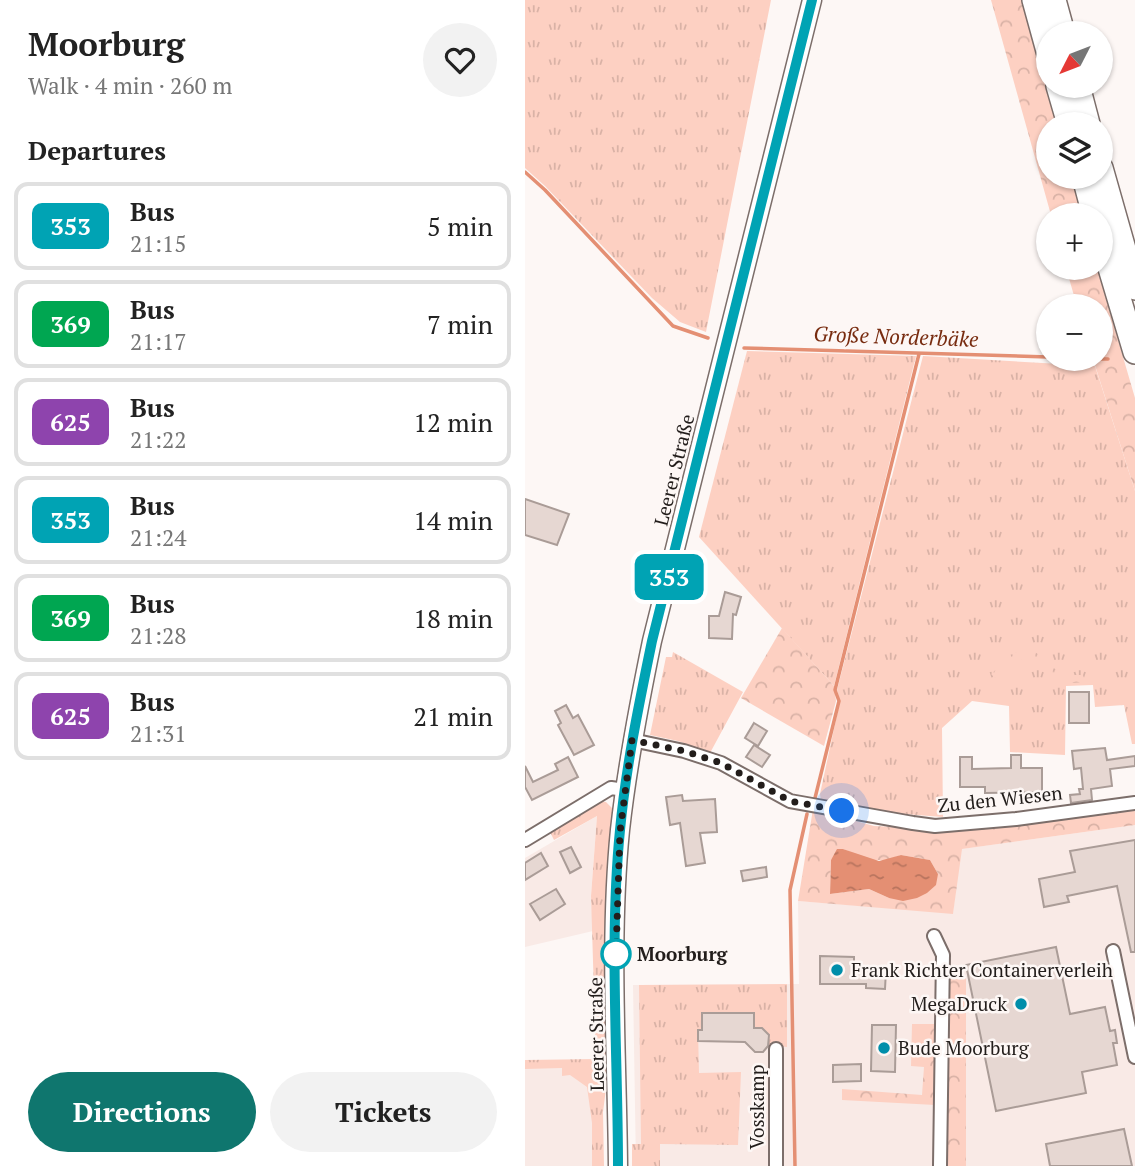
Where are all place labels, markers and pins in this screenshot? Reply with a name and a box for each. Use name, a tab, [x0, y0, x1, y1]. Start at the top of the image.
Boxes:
marker: Moorburg	[601, 939, 631, 969]
place label: Moorburg	[637, 941, 729, 966]
place label: Frank Richter Containerverleih	[851, 957, 1113, 982]
marker: Frank Richter Containerverleih	[829, 962, 845, 978]
place label: MegaDruck	[911, 991, 1007, 1016]
marker: MegaDruck	[1013, 996, 1029, 1012]
place label: Bude Moorburg	[898, 1035, 1030, 1060]
marker: Bude Moorburg	[876, 1040, 892, 1056]

